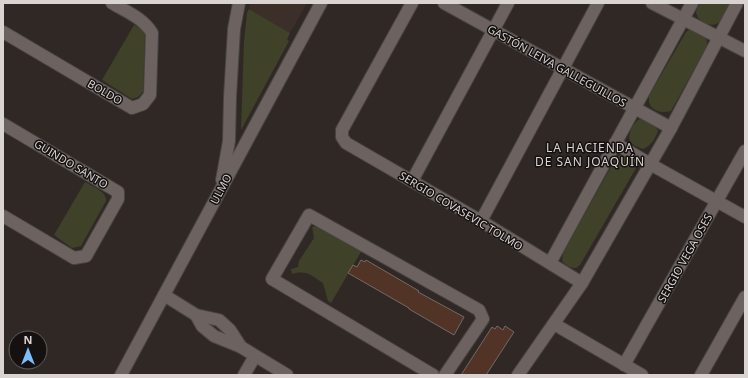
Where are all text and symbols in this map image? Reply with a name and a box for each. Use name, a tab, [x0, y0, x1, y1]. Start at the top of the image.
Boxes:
street label: GASTÓN LEIVA GALLEGUILLOS	[485, 21, 629, 110]
street label: BOLDO	[85, 76, 126, 108]
street label: GUINDO SANTO	[32, 136, 111, 192]
district label: LA HACIENDA DE SAN JOAQUÍN	[535, 139, 645, 170]
street label: SERGIO COVASEVIC TOLMO	[397, 168, 526, 253]
street label: ULMO	[206, 171, 235, 207]
street label: SERGIO VEGA OSES	[654, 211, 715, 305]
north arrow	[8, 330, 48, 370]
text: N	[24, 332, 32, 347]

